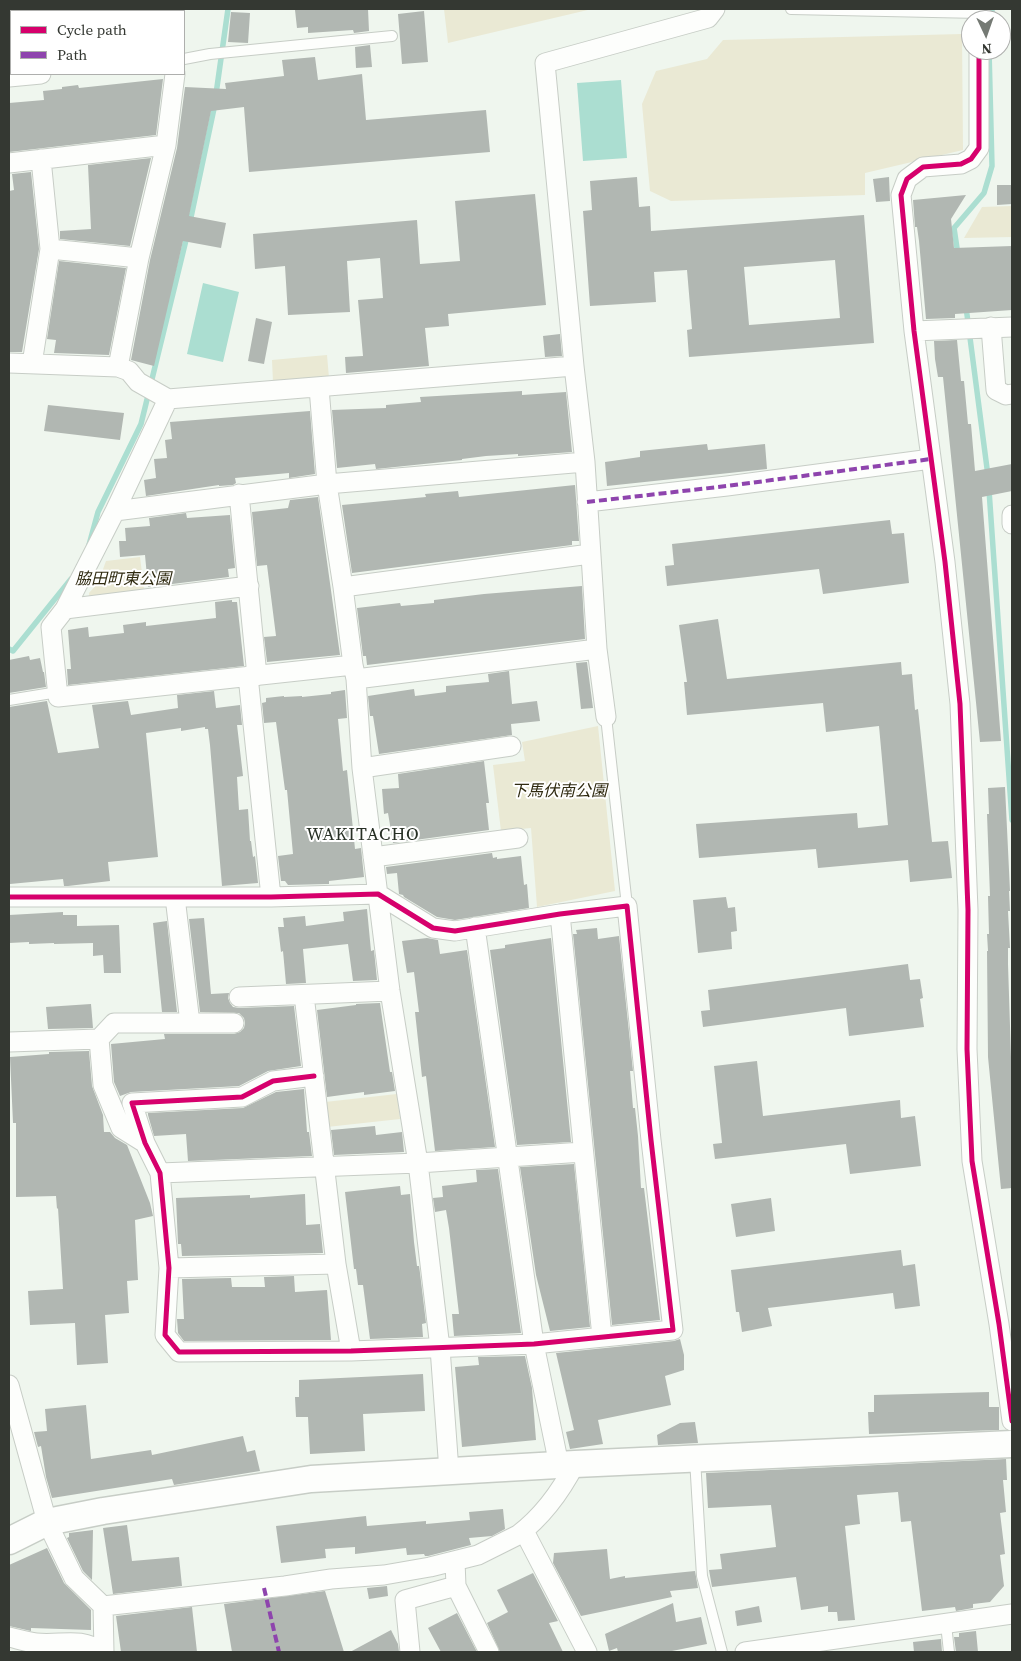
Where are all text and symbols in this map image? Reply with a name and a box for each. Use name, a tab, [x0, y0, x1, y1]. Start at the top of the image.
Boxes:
legend	[10, 10, 185, 75]
north arrow	[961, 10, 1011, 60]
text: Cycle path	[57, 19, 127, 40]
text: N	[981, 39, 992, 59]
text: Path	[57, 44, 87, 65]
park label: 脇田町東公園	[75, 570, 171, 590]
park label: 下馬伏南公園	[511, 782, 607, 802]
district label: WAKITACHO	[305, 824, 421, 846]

